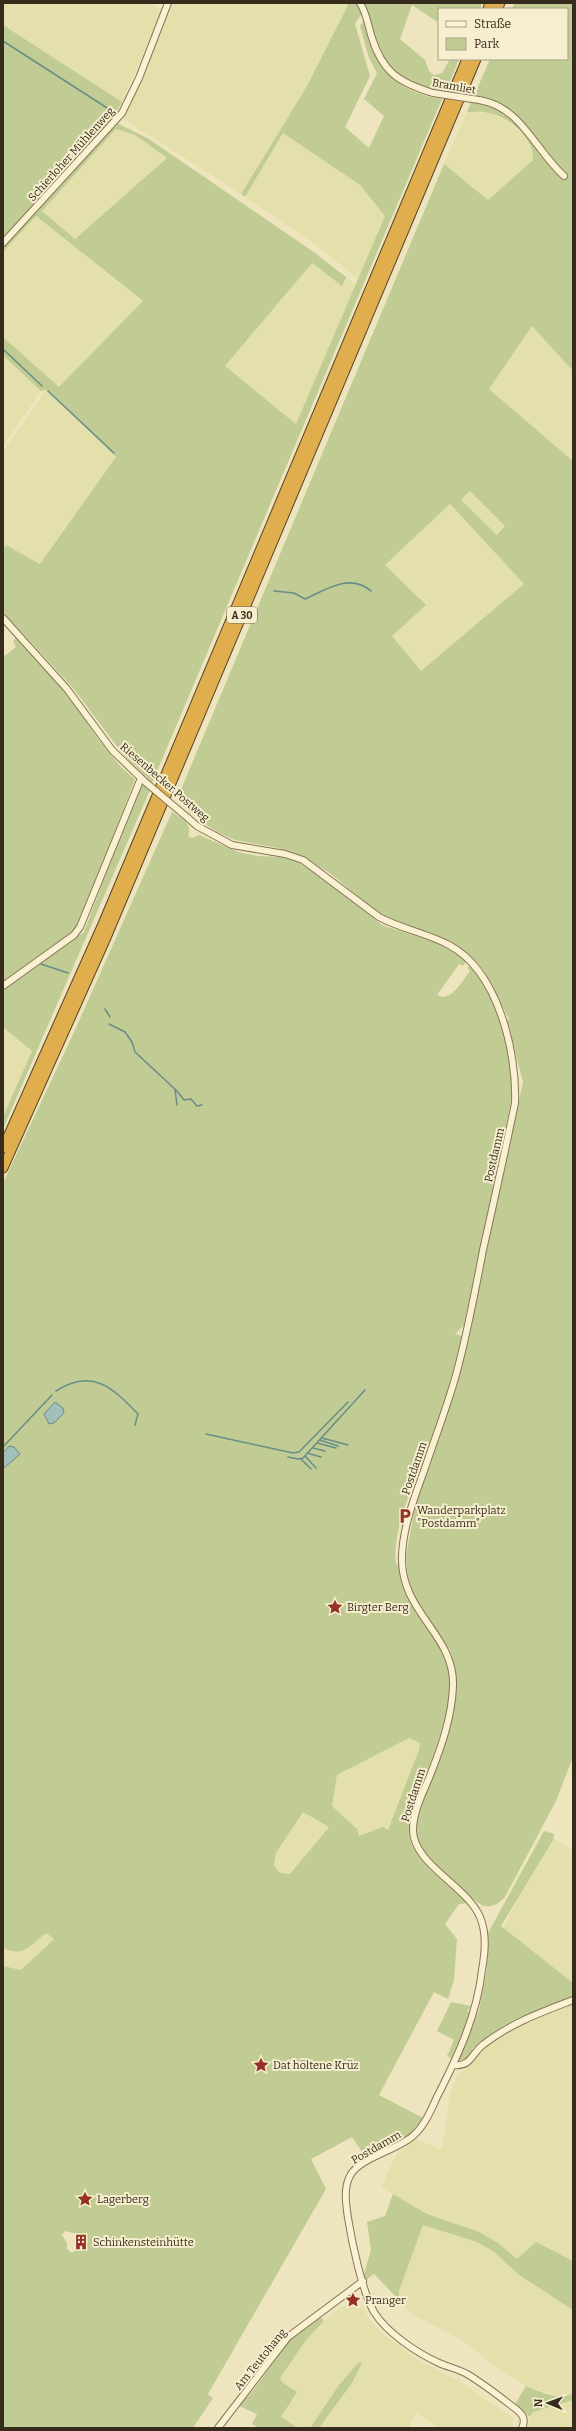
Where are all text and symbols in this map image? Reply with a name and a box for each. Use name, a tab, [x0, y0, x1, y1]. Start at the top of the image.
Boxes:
legend	[438, 8, 568, 60]
text: Straße	[474, 17, 511, 31]
text: Park	[474, 37, 500, 51]
street label: Bramliet	[431, 76, 477, 97]
street label: Schierloher Mühlenweg	[26, 105, 117, 204]
road number: A 30	[227, 607, 257, 623]
street label: Riesenbecker Postweg	[117, 740, 212, 825]
street label: Postdamm	[482, 1126, 507, 1183]
street label: Postdamm	[399, 1439, 430, 1496]
place label: Wanderparkplatz "Postdamm"	[417, 1504, 506, 1530]
parking icon: Wanderparkplatz "Postdamm"	[396, 1507, 414, 1525]
place icon: Birgter Berg	[326, 1598, 344, 1616]
place label: Birgter Berg	[347, 1601, 409, 1614]
street label: Postdamm	[399, 1766, 428, 1823]
place icon: Dat höltene Krüz	[252, 2056, 270, 2074]
place label: Dat höltene Krüz	[273, 2059, 359, 2072]
street label: Postdamm	[349, 2128, 404, 2167]
place icon: Lagerberg	[76, 2190, 94, 2208]
place label: Lagerberg	[97, 2193, 149, 2206]
building icon: Schinkensteinhütte	[72, 2233, 90, 2251]
place label: Schinkensteinhütte	[93, 2236, 194, 2249]
place icon: Pranger	[344, 2291, 362, 2309]
place label: Pranger	[365, 2294, 406, 2307]
street label: Am Teutohang	[232, 2326, 289, 2393]
north arrow	[528, 2383, 568, 2423]
text: N	[532, 2398, 545, 2407]

